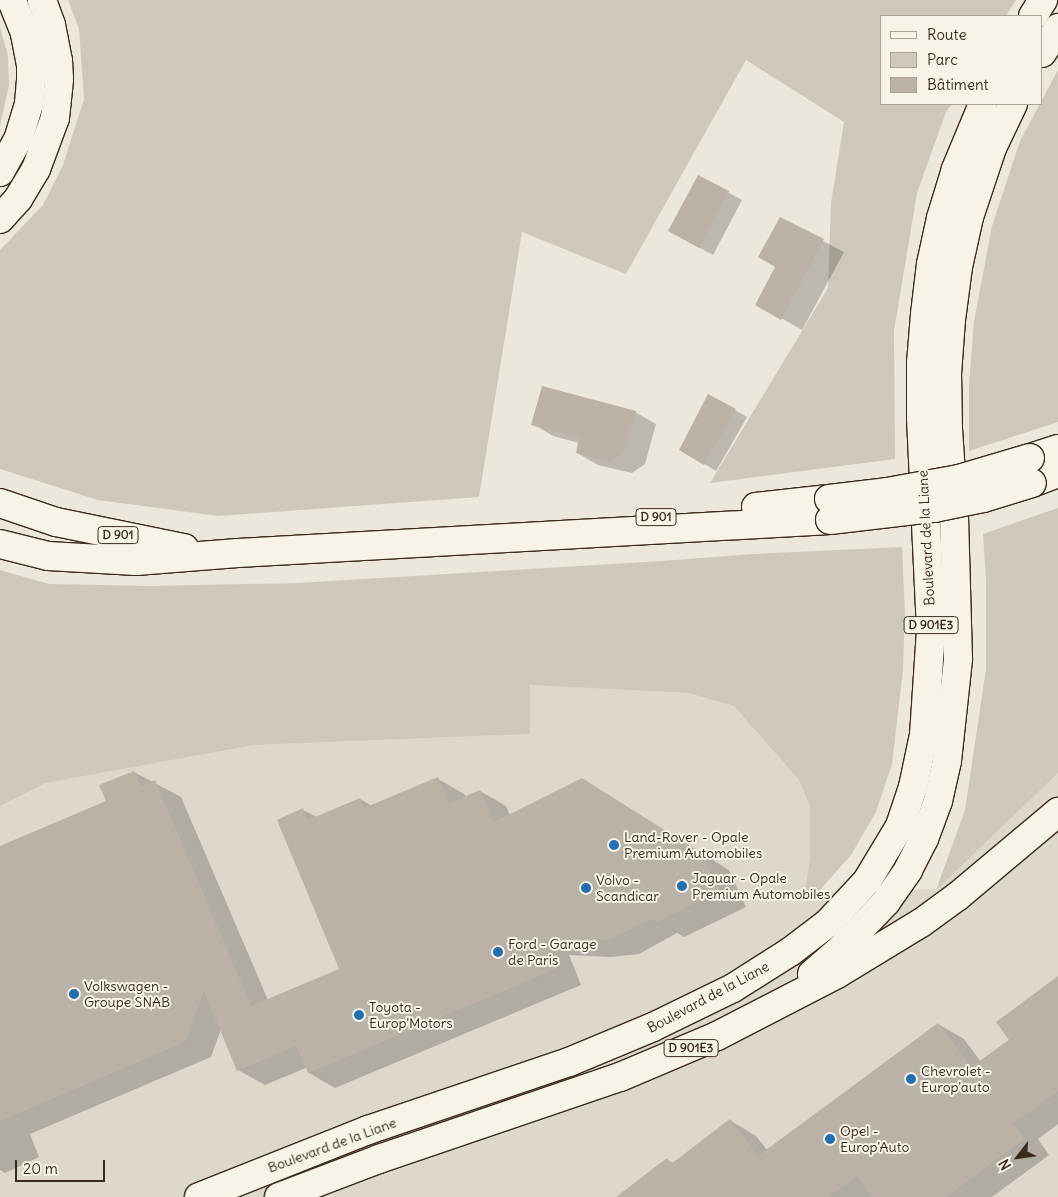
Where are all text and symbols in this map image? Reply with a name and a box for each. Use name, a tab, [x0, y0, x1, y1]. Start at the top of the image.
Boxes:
legend	[880, 15, 1043, 105]
text: Route	[927, 25, 967, 44]
text: Parc	[927, 50, 958, 69]
text: Bâtiment	[927, 75, 989, 94]
street label: Boulevard de la Liane	[914, 470, 938, 606]
road number: D 901	[635, 508, 677, 526]
road number: D 901	[97, 526, 139, 544]
road number: D 901E3	[904, 616, 958, 634]
place label: Land-Rover - Opale Premium Automobiles	[624, 829, 762, 862]
marker: Land-Rover - Opale Premium Automobiles	[608, 839, 620, 851]
place label: Jaguar - Opale Premium Automobiles	[692, 870, 830, 902]
place label: Volvo - Scandicar	[596, 872, 659, 904]
marker: Jaguar - Opale Premium Automobiles	[676, 880, 688, 892]
marker: Volvo - Scandicar	[580, 882, 592, 894]
place label: Ford - Garage de Paris	[508, 936, 597, 969]
marker: Ford - Garage de Paris	[492, 946, 504, 958]
street label: Boulevard de la Liane	[644, 958, 772, 1036]
place label: Volkswagen - Groupe SNAB	[84, 978, 170, 1010]
marker: Volkswagen - Groupe SNAB	[68, 988, 80, 1000]
place label: Toyota - Europ'Motors	[369, 999, 453, 1032]
marker: Toyota - Europ'Motors	[353, 1009, 365, 1021]
road number: D 901E3	[664, 1038, 718, 1058]
place label: Chevrolet - Europ'auto	[921, 1063, 991, 1096]
marker: Chevrolet - Europ'auto	[905, 1073, 917, 1085]
street label: Boulevard de la Liane	[265, 1114, 399, 1176]
place label: Opel - Europ'Auto	[840, 1123, 909, 1156]
north arrow	[993, 1132, 1043, 1182]
marker: Opel - Europ'Auto	[824, 1133, 836, 1145]
scale bar	[18, 1150, 108, 1182]
text: N	[995, 1156, 1015, 1173]
text: 20 m	[23, 1159, 58, 1178]

